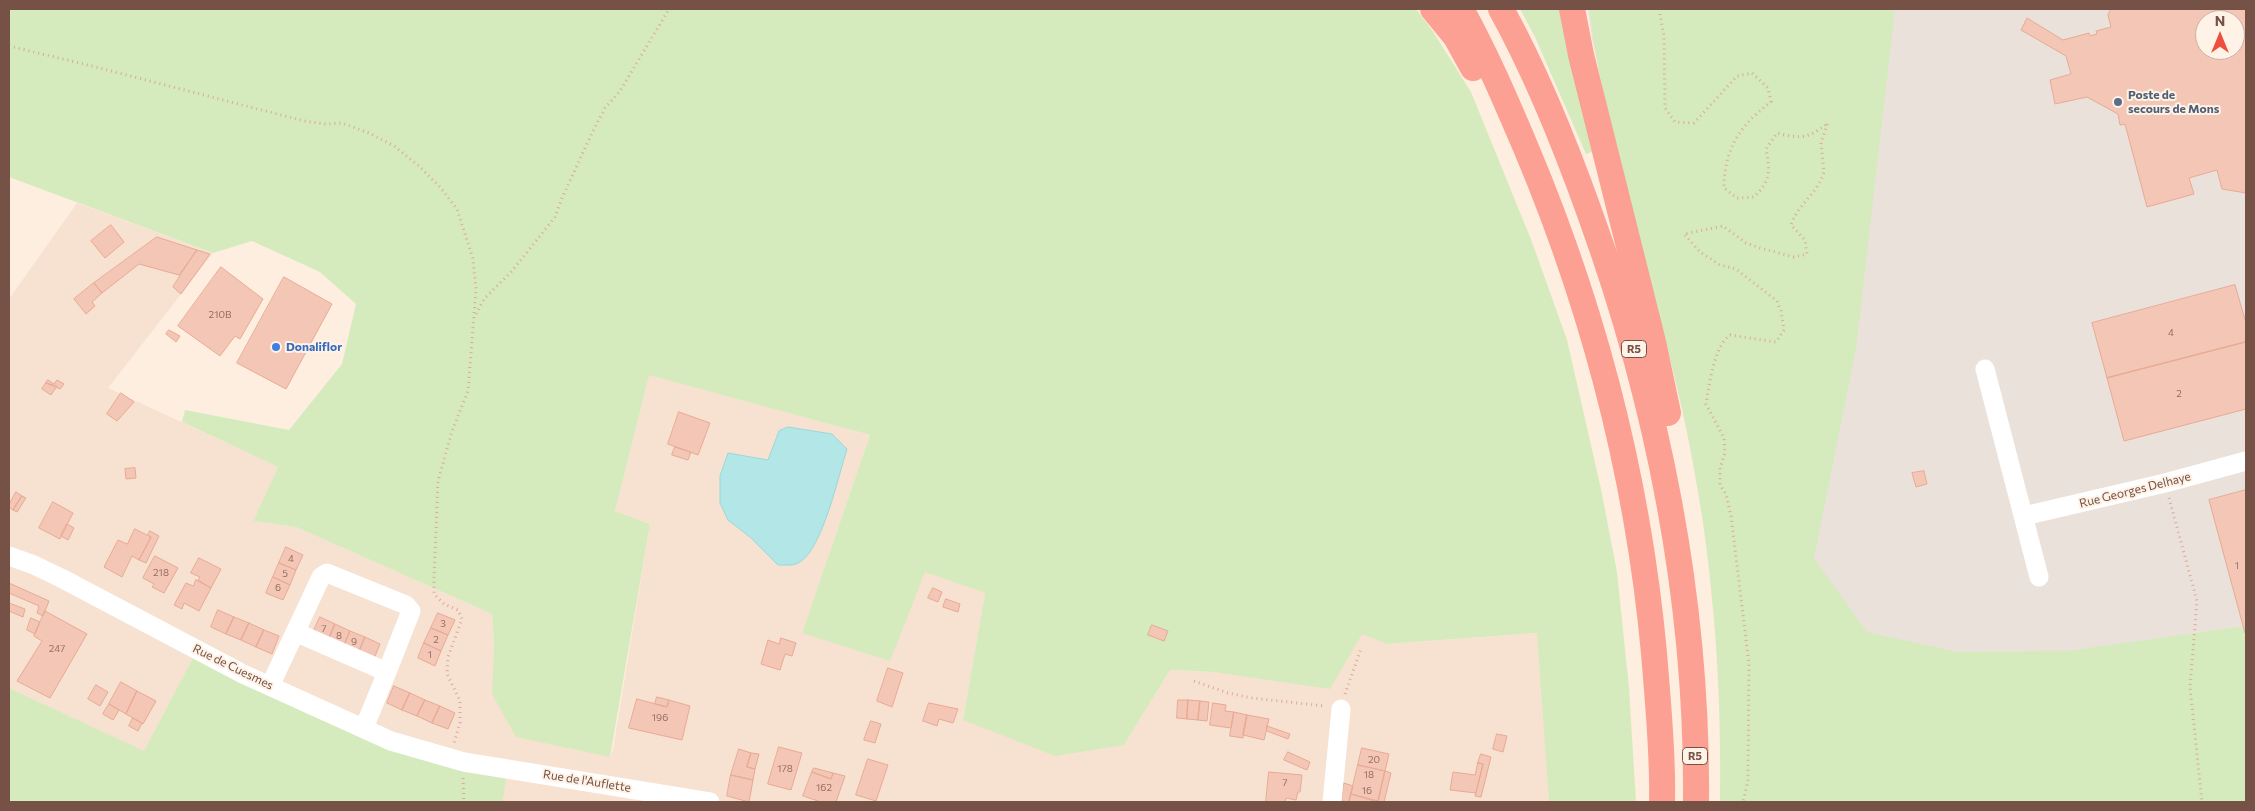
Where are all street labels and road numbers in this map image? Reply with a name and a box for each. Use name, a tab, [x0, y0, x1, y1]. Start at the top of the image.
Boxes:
road number: R5	[1622, 340, 1646, 358]
street label: Rue Georges Delhaye	[2078, 469, 2192, 511]
street label: Rue de Cuesmes	[190, 641, 276, 693]
road number: R5	[1682, 748, 1708, 764]
street label: Rue de l'Auflette	[542, 767, 632, 795]

